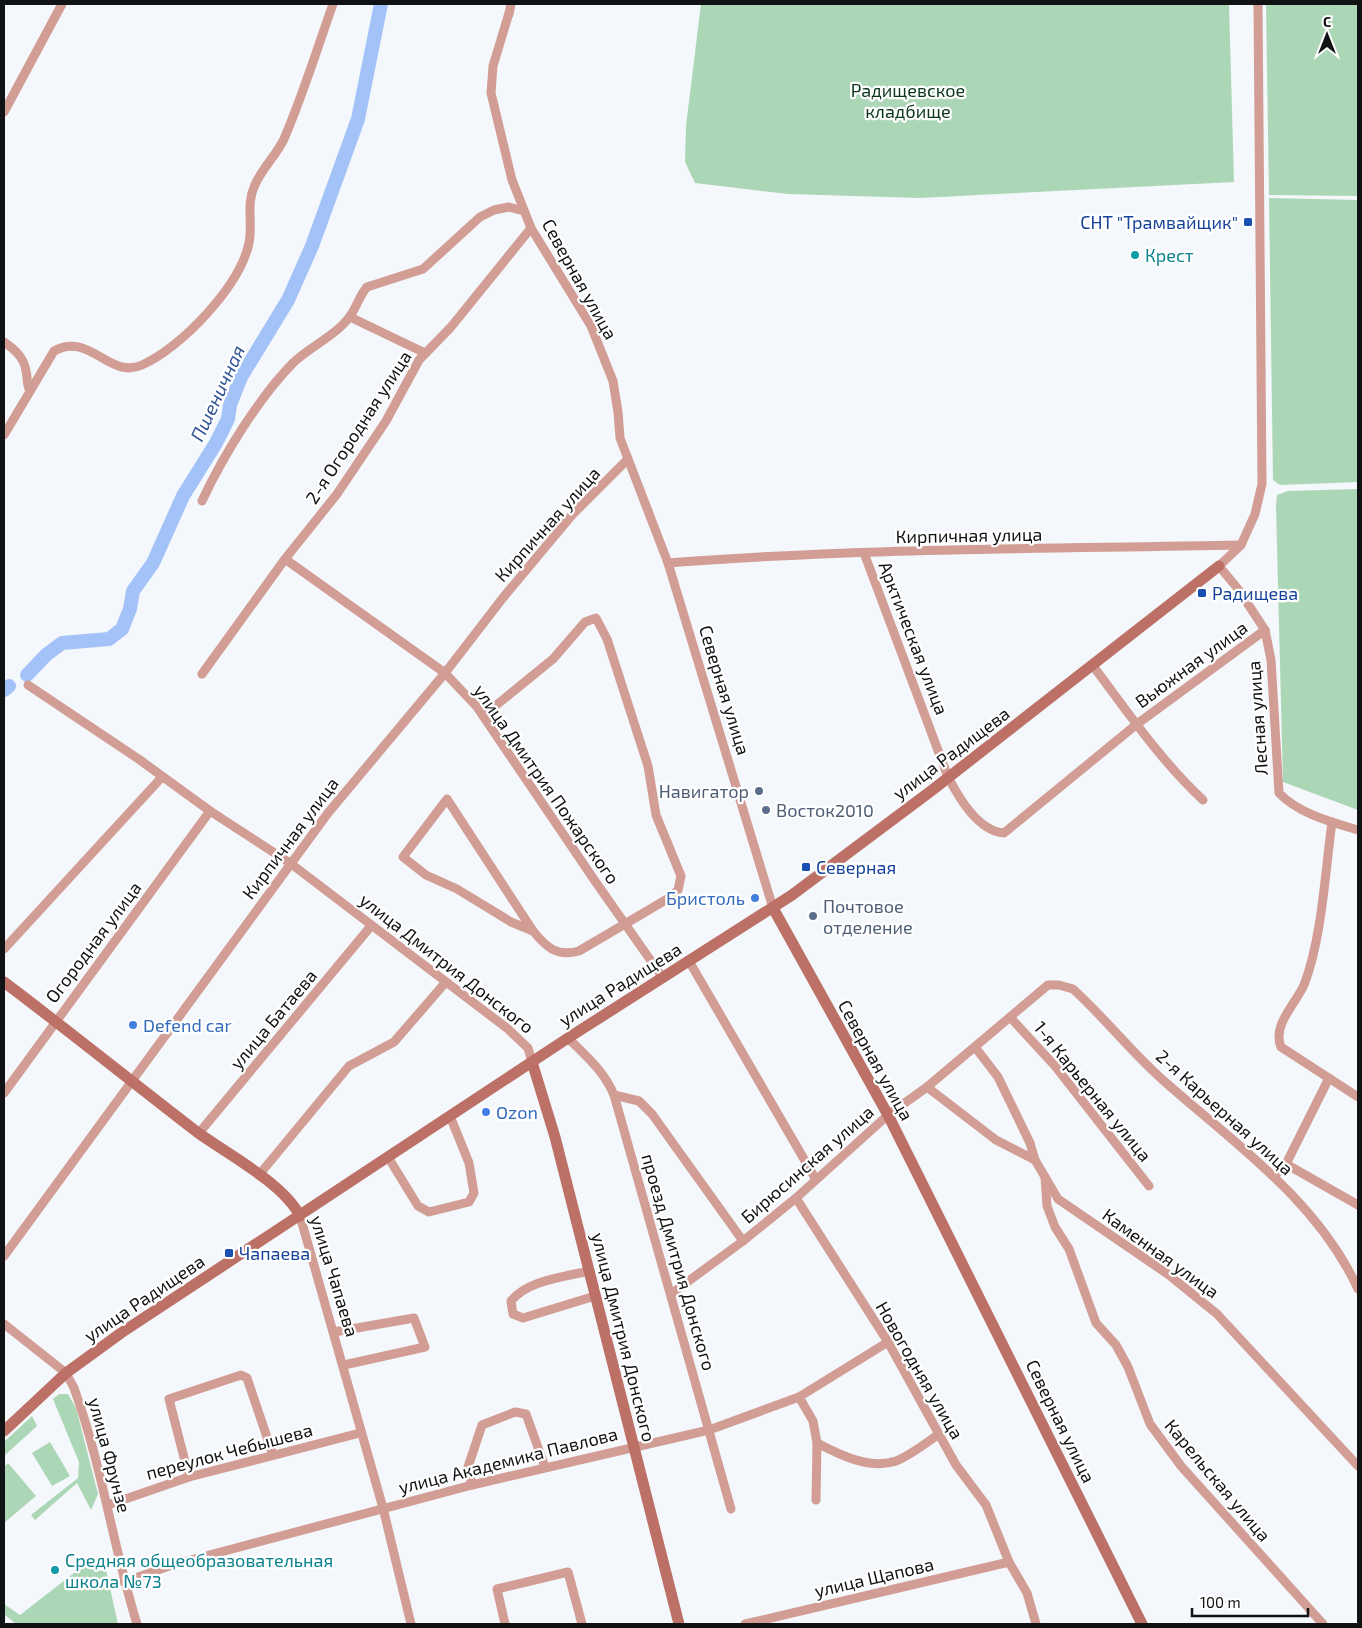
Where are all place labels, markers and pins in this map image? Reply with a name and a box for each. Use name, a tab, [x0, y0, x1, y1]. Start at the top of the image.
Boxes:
place label: СНТ "Трамвайщик"	[1080, 211, 1238, 233]
marker: СНТ "Трамвайщик"	[1242, 216, 1254, 228]
place label: Крест	[1145, 244, 1194, 266]
marker: Крест	[1129, 249, 1141, 261]
place label: Радищева	[1212, 582, 1298, 604]
marker: Радищева	[1196, 587, 1208, 599]
place label: Навигатор	[659, 780, 749, 802]
marker: Навигатор	[753, 785, 765, 797]
place label: Восток2010	[776, 799, 874, 821]
marker: Восток2010	[760, 804, 772, 816]
place label: Северная	[816, 856, 896, 878]
marker: Северная	[800, 861, 812, 873]
place label: Бристоль	[666, 887, 745, 909]
marker: Бристоль	[749, 892, 761, 904]
place label: Почтовое отделение	[823, 895, 913, 938]
marker: Почтовое отделение	[807, 910, 819, 922]
place label: Defend car	[143, 1014, 232, 1036]
marker: Defend car	[127, 1019, 139, 1031]
place label: Ozon	[496, 1101, 538, 1123]
marker: Ozon	[480, 1106, 492, 1118]
place label: Чапаева	[239, 1242, 310, 1264]
marker: Чапаева	[223, 1247, 235, 1259]
place label: Средняя общеобразовательная школа №73	[65, 1549, 333, 1592]
marker: Средняя общеобразовательная школа №73	[49, 1564, 61, 1576]

